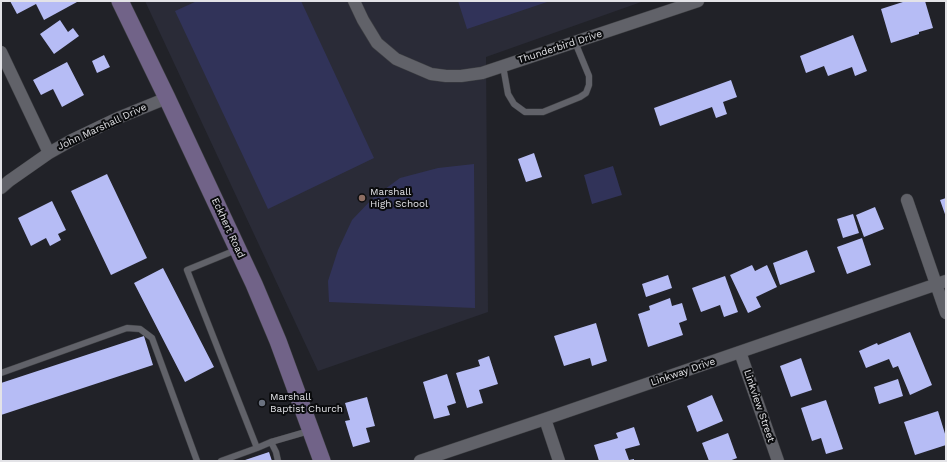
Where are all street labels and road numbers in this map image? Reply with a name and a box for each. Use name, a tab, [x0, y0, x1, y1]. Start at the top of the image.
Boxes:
street label: Thunderbird Drive	[516, 28, 604, 66]
street label: John Marshall Drive	[56, 101, 148, 153]
street label: Eckhert Road	[209, 196, 247, 260]
street label: Linkway Drive	[649, 355, 717, 389]
street label: Linkview Street	[741, 368, 777, 444]

